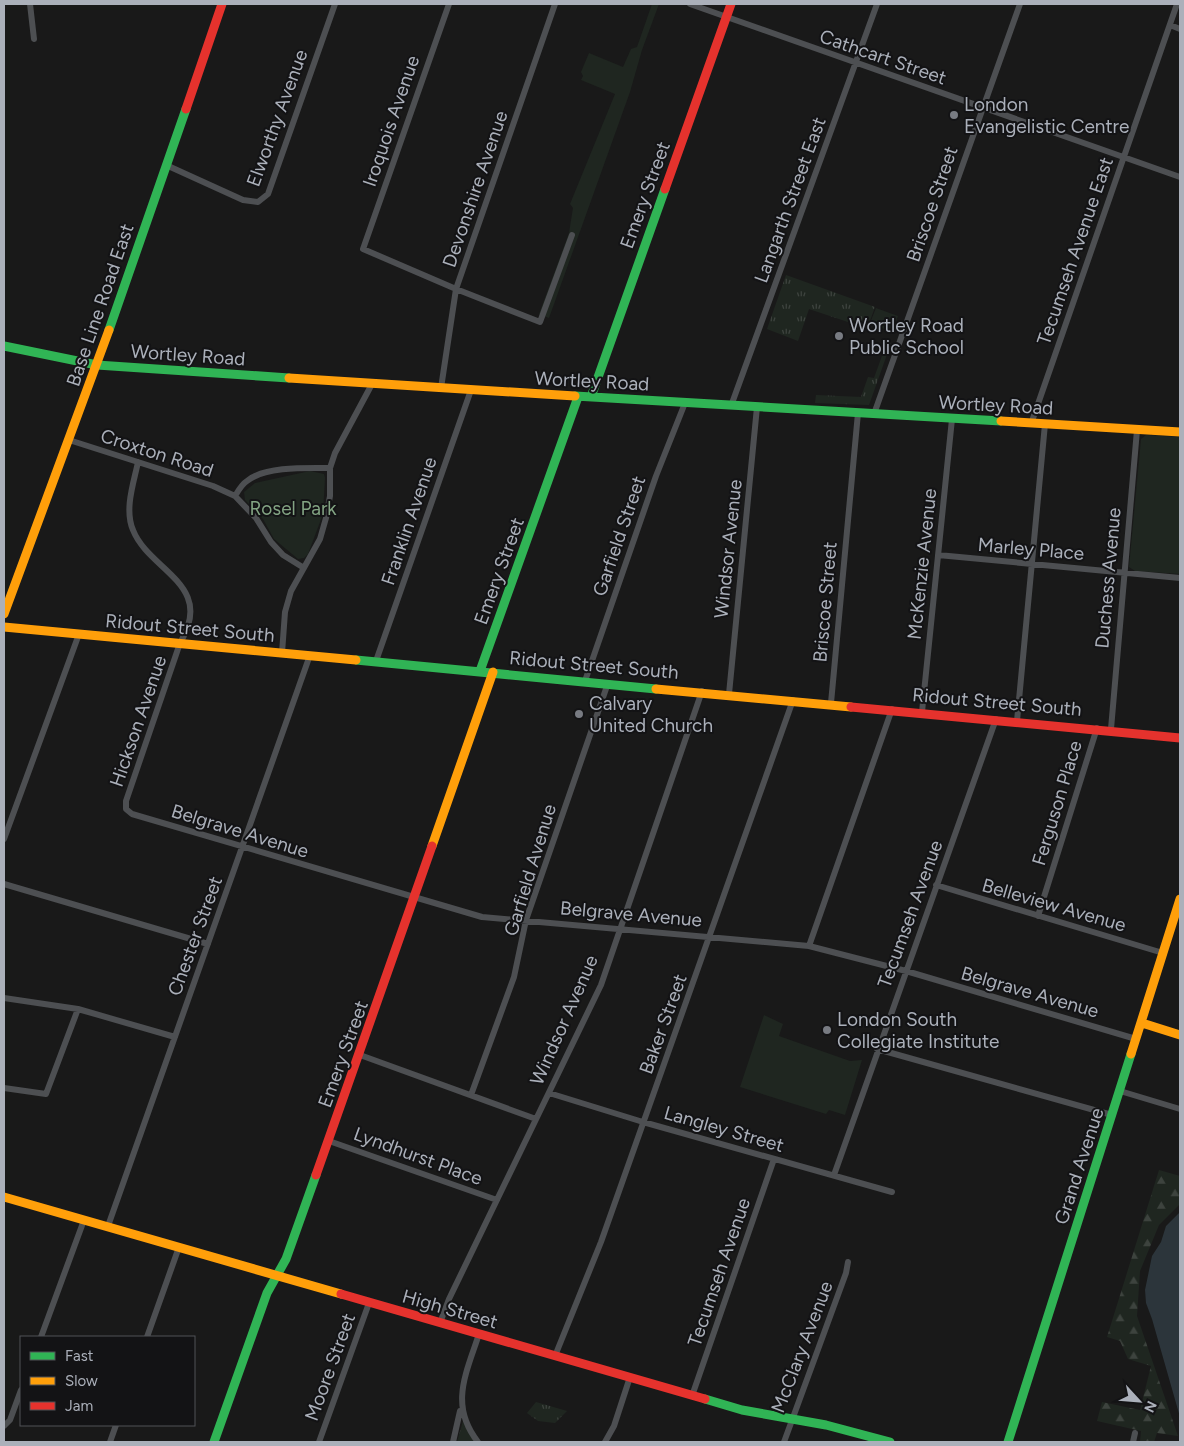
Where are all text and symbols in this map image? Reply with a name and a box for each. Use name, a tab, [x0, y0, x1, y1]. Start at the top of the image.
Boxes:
street label: Cathcart Street	[817, 25, 949, 89]
street label: Elworthy Avenue	[242, 46, 312, 190]
street label: Iroquois Avenue	[358, 52, 424, 190]
place label: London Evangelistic Centre	[964, 93, 1129, 138]
street label: Devonshire Avenue	[437, 108, 513, 270]
marker: London Evangelistic Centre	[948, 109, 960, 121]
street label: Langarth Street East	[749, 114, 831, 286]
street label: Emery Street	[615, 138, 675, 252]
street label: Briscoe Street	[901, 143, 963, 265]
street label: Tecumseh Avenue East	[1032, 154, 1118, 348]
street label: Base Line Road East	[61, 221, 139, 389]
place label: Wortley Road Public School	[849, 314, 964, 359]
marker: Wortley Road Public School	[833, 330, 845, 342]
street label: Wortley Road	[130, 340, 246, 370]
street label: Wortley Road	[534, 367, 650, 395]
street label: Wortley Road	[938, 391, 1054, 419]
street label: Croxton Road	[98, 424, 216, 482]
street label: Franklin Avenue	[376, 454, 442, 588]
street label: Garfield Street	[588, 473, 650, 599]
street label: Windsor Avenue	[709, 478, 747, 620]
street label: McKenzie Avenue	[903, 487, 941, 641]
park label: Rosel Park	[249, 497, 337, 520]
street label: Duchess Avenue	[1090, 506, 1126, 650]
street label: Emery Street	[469, 514, 529, 628]
street label: Marley Place	[977, 533, 1085, 565]
street label: Briscoe Street	[808, 541, 842, 663]
street label: Ridout Street South	[104, 609, 276, 647]
street label: Ridout Street South	[508, 646, 680, 684]
street label: Hickson Avenue	[105, 652, 171, 790]
street label: Ridout Street South	[911, 683, 1083, 721]
place label: Calvary United Church	[589, 692, 713, 737]
marker: Calvary United Church	[573, 708, 585, 720]
street label: Ferguson Place	[1027, 738, 1087, 868]
street label: Belgrave Avenue	[169, 799, 311, 863]
street label: Garfield Avenue	[499, 801, 561, 939]
street label: Tecumseh Avenue	[873, 837, 947, 991]
street label: Chester Street	[163, 873, 227, 999]
street label: Belleview Avenue	[979, 873, 1129, 937]
street label: Belgrave Avenue	[559, 896, 703, 932]
street label: Windsor Avenue	[525, 952, 603, 1088]
street label: Belgrave Avenue	[958, 961, 1102, 1023]
street label: Baker Street	[634, 971, 692, 1077]
street label: Emery Street	[313, 997, 373, 1111]
place label: London South Collegiate Institute	[837, 1008, 999, 1053]
marker: London South Collegiate Institute	[821, 1024, 833, 1036]
street label: Langley Street	[661, 1101, 787, 1157]
street label: Grand Avenue	[1049, 1105, 1109, 1227]
street label: Lyndhurst Place	[350, 1122, 486, 1190]
street label: Tecumseh Avenue	[683, 1195, 755, 1349]
street label: McClary Avenue	[766, 1278, 838, 1416]
street label: High Street	[400, 1284, 500, 1334]
street label: Moore Street	[300, 1310, 360, 1424]
legend	[20, 1336, 195, 1426]
text: Fast	[65, 1347, 94, 1365]
text: Slow	[65, 1372, 98, 1390]
north arrow	[1114, 1376, 1164, 1426]
text: Jam	[65, 1397, 93, 1415]
text: N	[1140, 1398, 1160, 1415]

